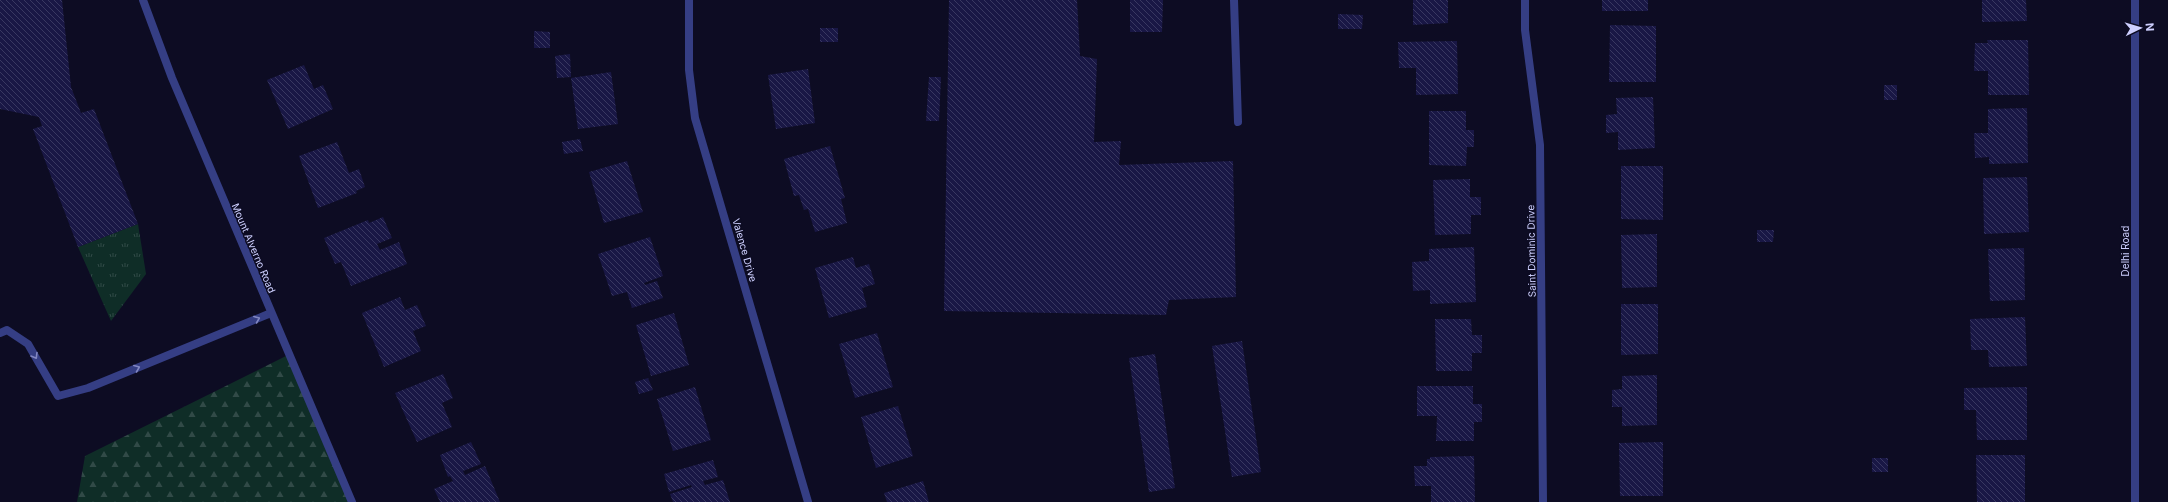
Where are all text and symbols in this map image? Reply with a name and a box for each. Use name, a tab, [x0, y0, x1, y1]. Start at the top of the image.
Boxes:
north arrow	[2120, 8, 2160, 48]
text: N	[2143, 22, 2157, 32]
street label: Mount Alverno Road	[230, 201, 278, 295]
street label: Saint Dominic Drive	[1524, 204, 1538, 297]
street label: Valence Drive	[730, 217, 760, 283]
street label: Delhi Road	[2119, 226, 2131, 276]
one-way arrow	[253, 315, 260, 323]
one-way arrow	[30, 352, 37, 359]
one-way arrow	[133, 364, 140, 372]

